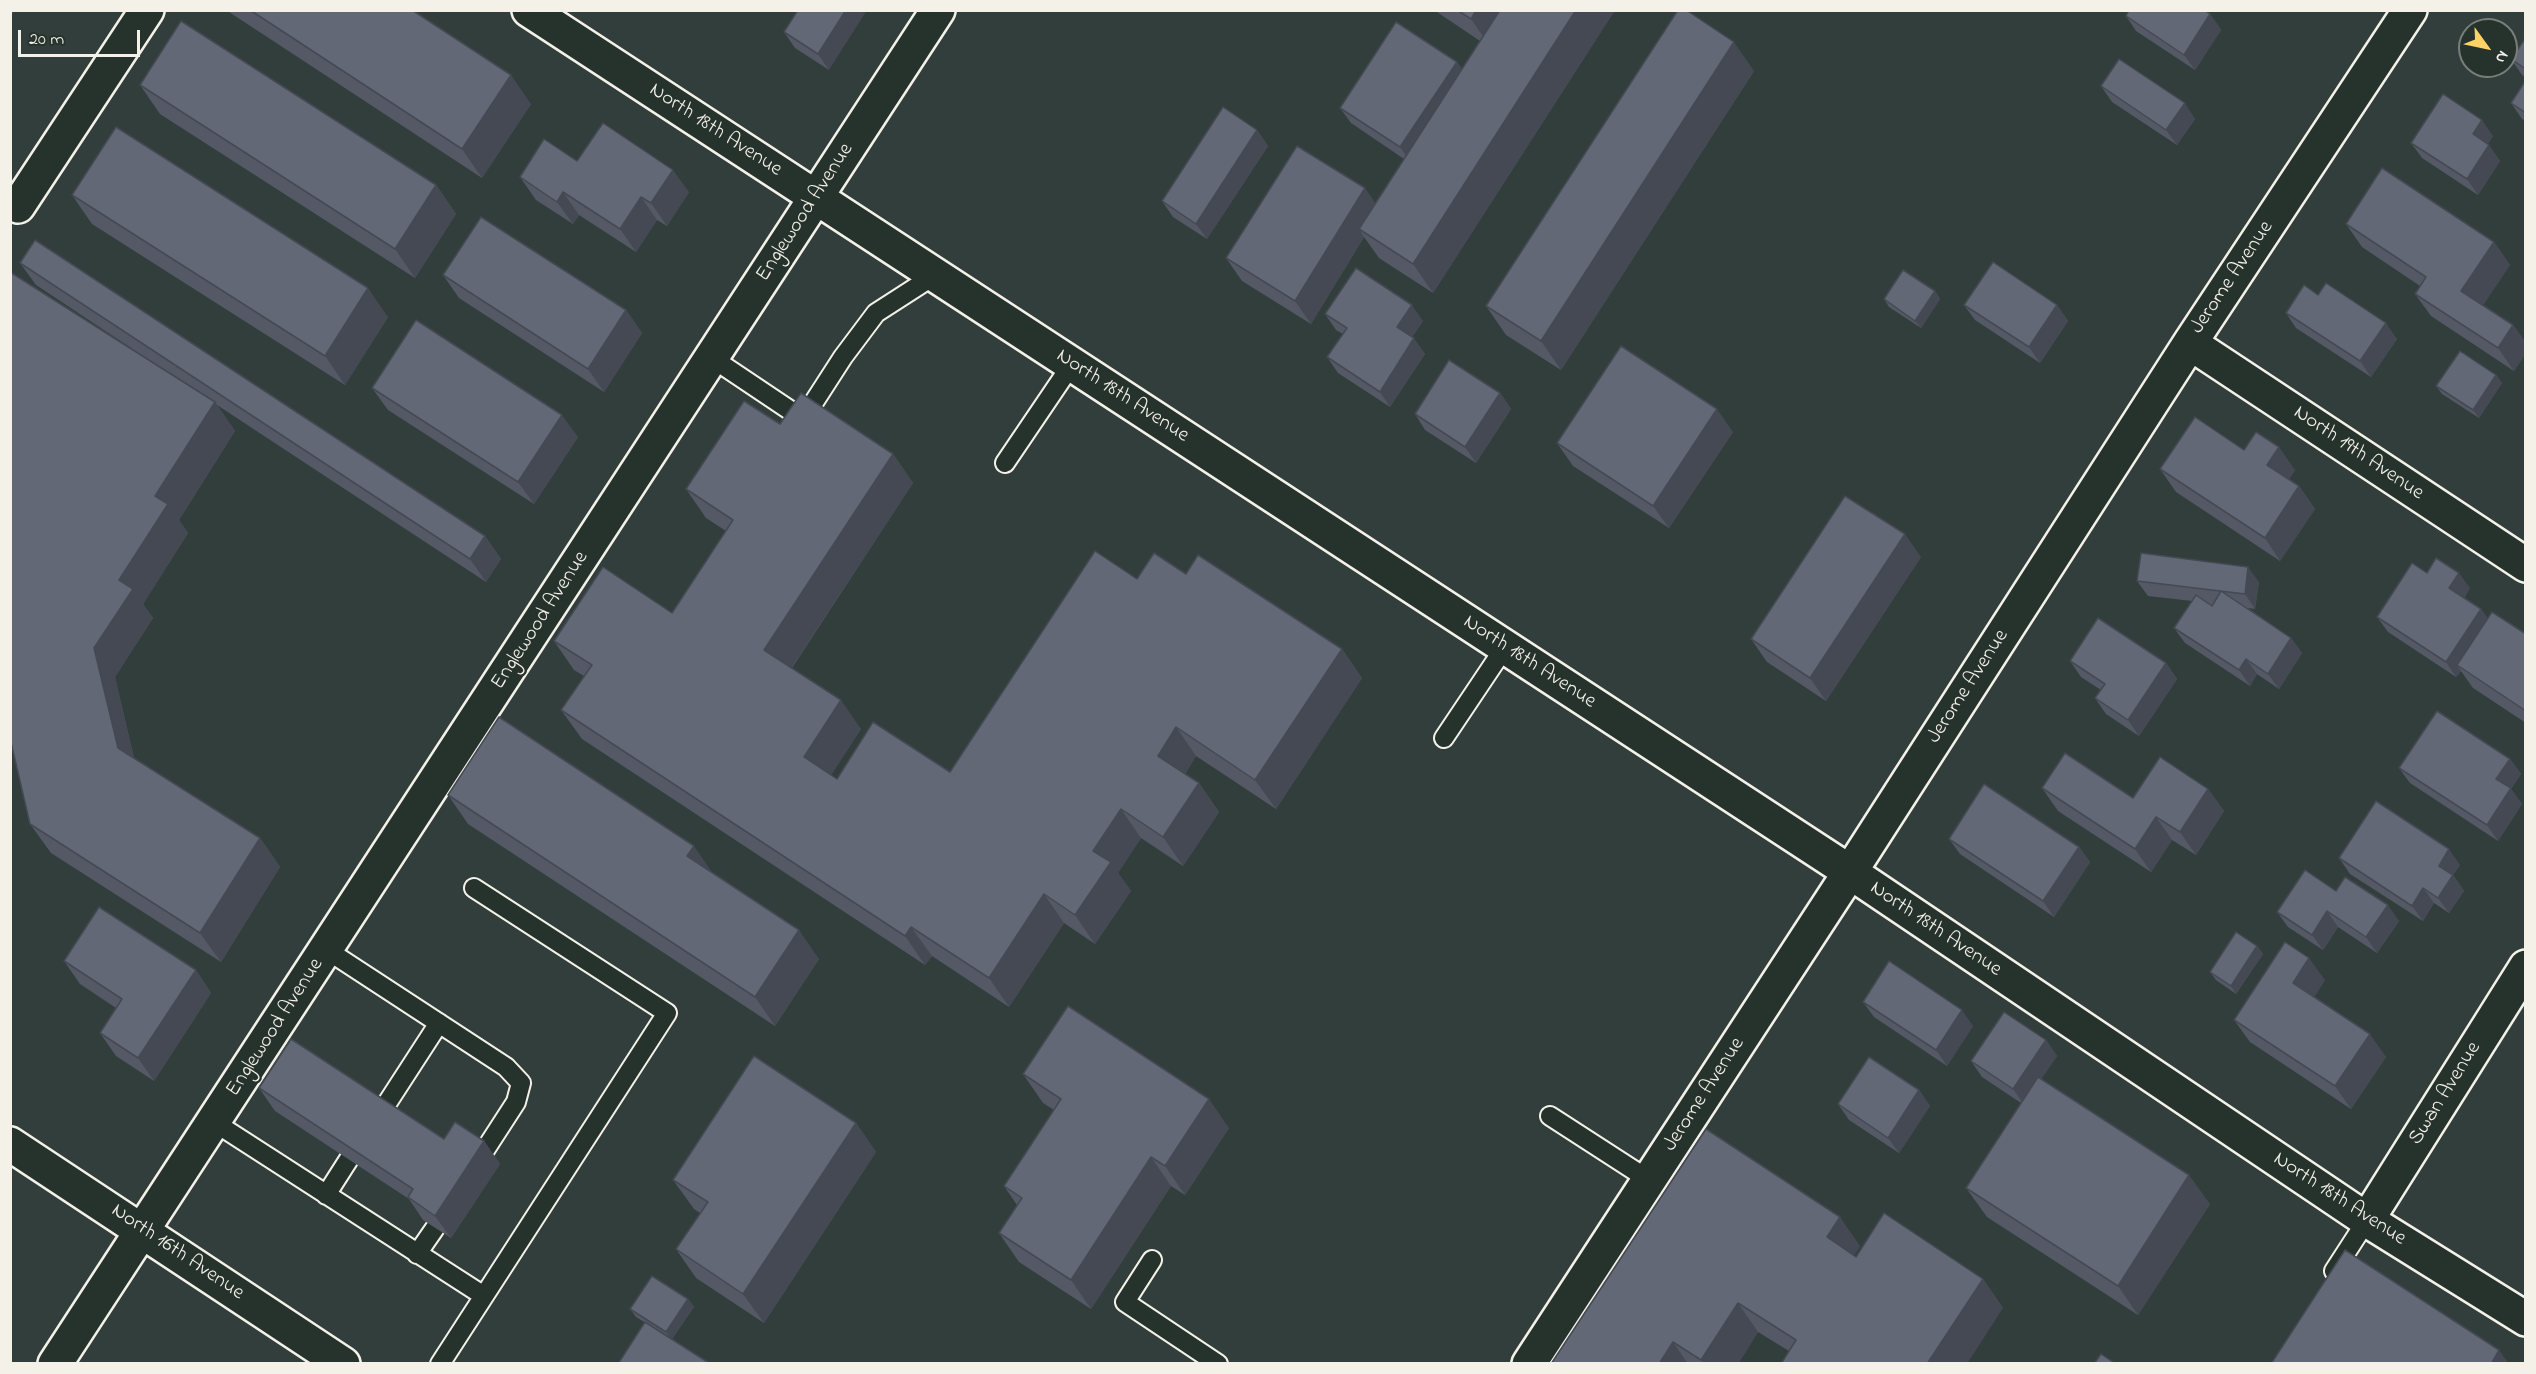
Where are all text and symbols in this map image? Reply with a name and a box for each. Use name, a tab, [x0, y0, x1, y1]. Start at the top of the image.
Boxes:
scale bar	[21, 18, 142, 56]
north arrow	[2458, 18, 2518, 78]
text: 20 m	[29, 27, 64, 53]
text: N	[2488, 46, 2514, 68]
street label: North 18th Avenue	[644, 79, 786, 183]
street label: Englewood Avenue	[752, 139, 860, 287]
street label: Jerome Avenue	[2186, 217, 2280, 339]
street label: North 18th Avenue	[1051, 345, 1193, 449]
street label: North 19th Avenue	[2288, 401, 2428, 507]
street label: Englewood Avenue	[487, 547, 595, 695]
street label: North 18th Avenue	[1458, 611, 1600, 715]
street label: Jerome Avenue	[1923, 625, 2015, 749]
street label: North 18th Avenue	[1864, 877, 2006, 983]
street label: Englewood Avenue	[222, 954, 330, 1102]
street label: Jerome Avenue	[1659, 1033, 1751, 1157]
street label: Swan Avenue	[2404, 1038, 2488, 1150]
street label: North 18th Avenue	[2268, 1148, 2410, 1252]
street label: North 16th Avenue	[106, 1199, 248, 1307]

